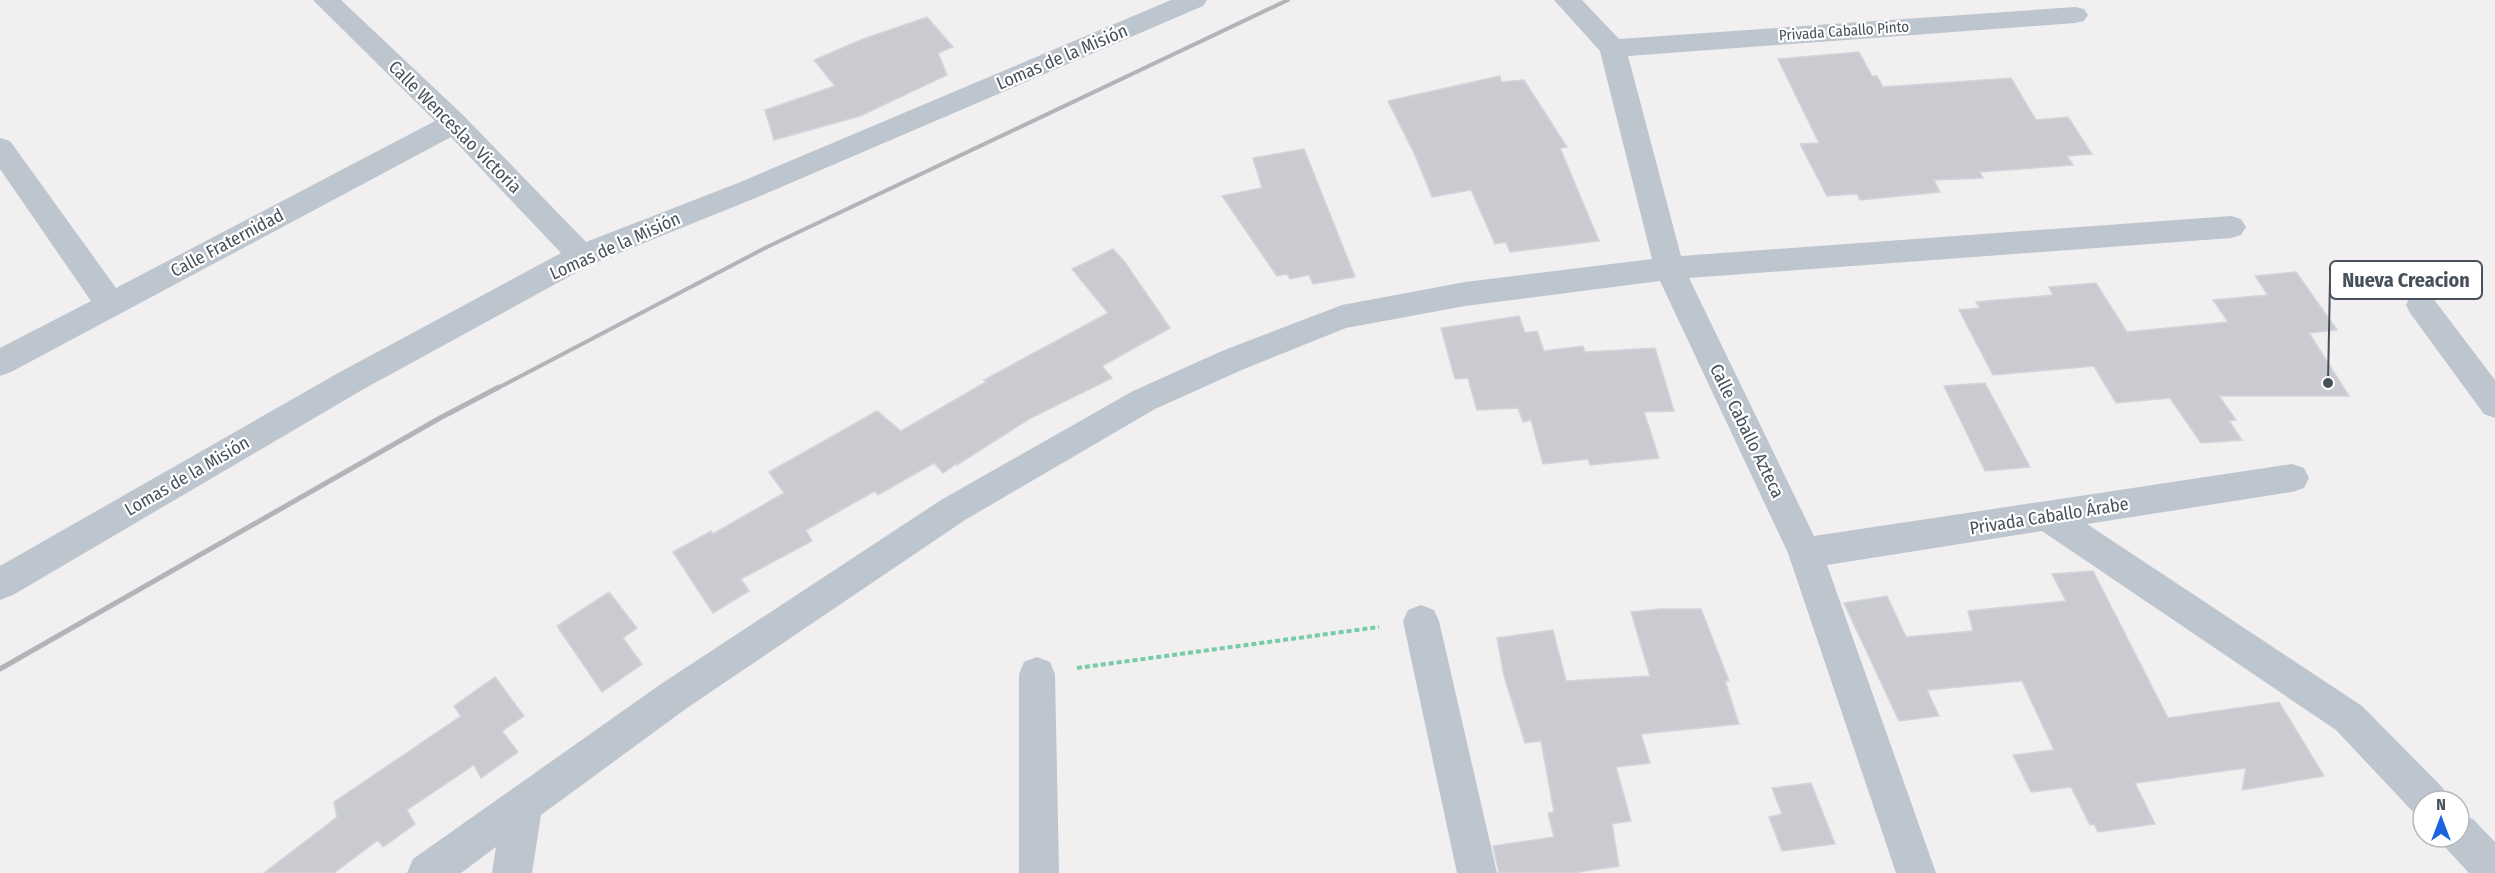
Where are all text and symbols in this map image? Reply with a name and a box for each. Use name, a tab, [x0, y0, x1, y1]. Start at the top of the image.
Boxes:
street label: Privada Caballo Pinto	[1778, 17, 1910, 45]
street label: Lomas de la Misión	[993, 19, 1131, 95]
street label: Calle Wenceslao Victoria	[384, 56, 526, 198]
street label: Calle Fraternidad	[167, 204, 287, 282]
street label: Lomas de la Misión	[546, 207, 684, 285]
callout: Nueva Creacion	[2330, 261, 2482, 299]
text: Nueva Creacion	[2342, 268, 2470, 292]
street label: Calle Caballo Azteca	[1705, 360, 1789, 502]
street label: Lomas de la Misión	[121, 431, 253, 521]
street label: Privada Caballo Árabe	[1968, 492, 2130, 539]
north arrow	[2411, 789, 2471, 849]
text: N	[2436, 795, 2446, 814]

